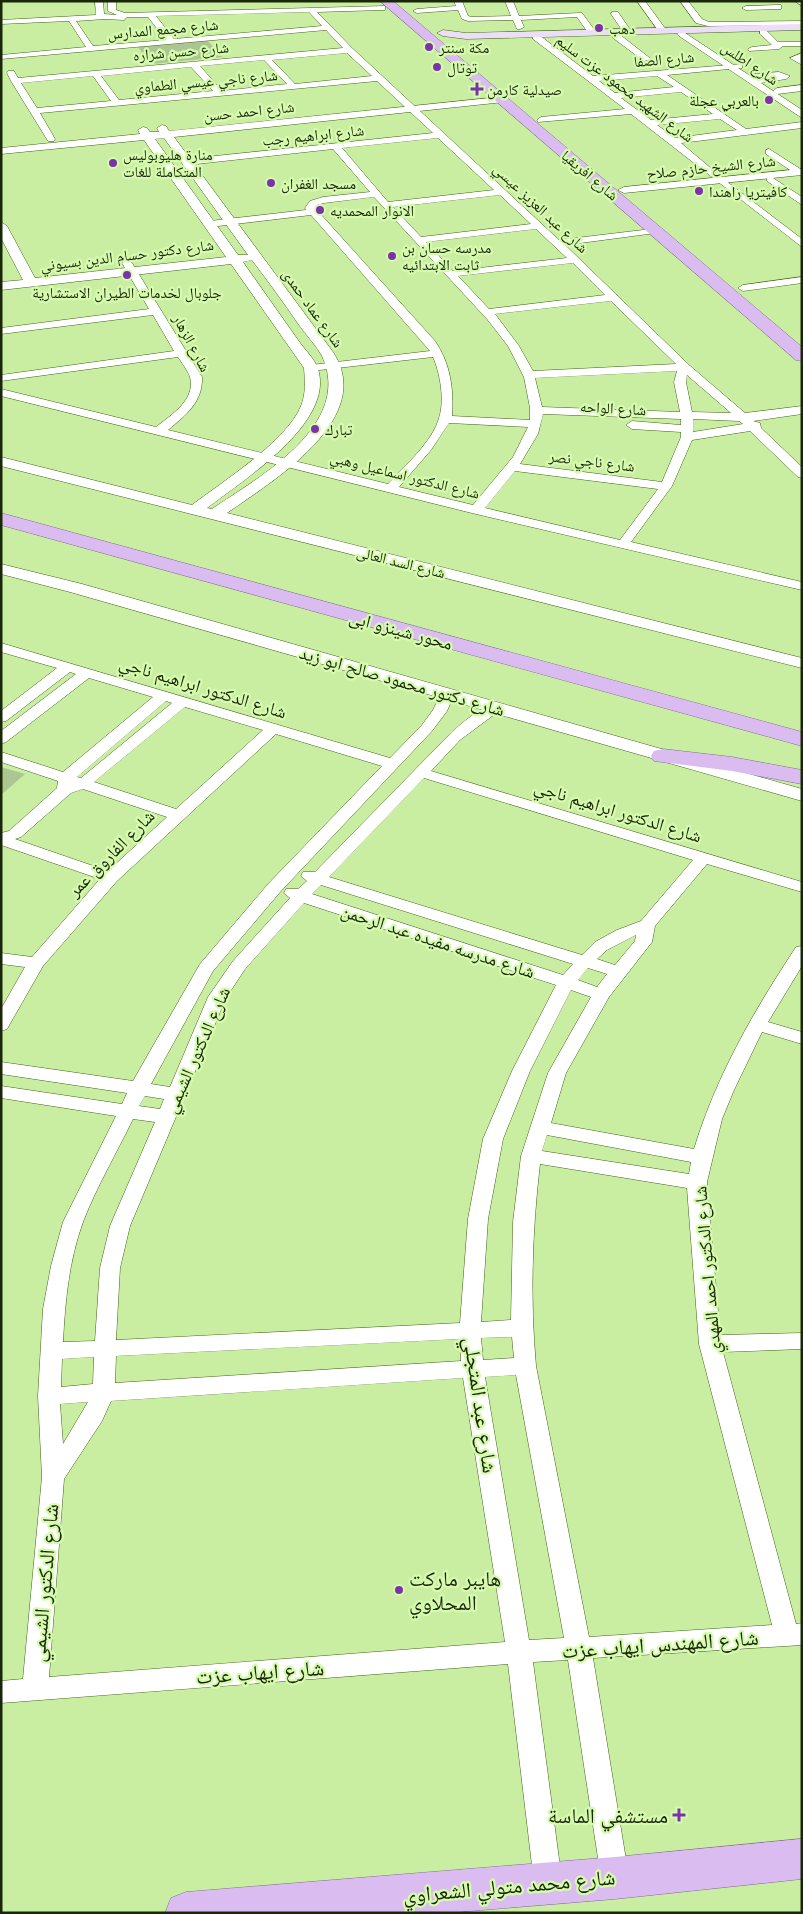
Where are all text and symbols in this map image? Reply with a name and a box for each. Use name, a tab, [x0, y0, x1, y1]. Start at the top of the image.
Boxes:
street label: شارع مجمع المدارس	[107, 14, 219, 44]
place label: دهب	[609, 18, 635, 39]
marker: دهب	[593, 22, 605, 34]
street label: شارع الشهيد محمود عزت سليم	[552, 29, 698, 147]
street label: شارع حسن شراره	[132, 36, 230, 66]
street label: شارع اطلس	[717, 36, 783, 90]
place label: مكة سنتر	[438, 37, 489, 58]
marker: مكة سنتر	[423, 41, 435, 53]
street label: شارع الصفا	[633, 46, 695, 72]
place label: توتال	[447, 57, 478, 78]
marker: توتال	[431, 61, 443, 73]
street label: شارع ناجي عيسي الطماوي	[133, 64, 279, 100]
place label: صيدلية كارمن	[487, 79, 562, 100]
marker: صيدلية كارمن	[471, 83, 483, 95]
place label: بالعربي عجلة	[689, 90, 759, 112]
marker: بالعربي عجلة	[763, 94, 775, 106]
street label: شارع احمد حسن	[203, 96, 296, 126]
street label: شارع ابراهيم رجب	[261, 119, 365, 151]
place label: منارة هليوبوليس المتكاملة للغات	[123, 144, 213, 182]
street label: شارع افريقيا	[557, 145, 623, 205]
street label: شارع الشيخ حازم صلاح	[645, 150, 777, 184]
marker: منارة هليوبوليس المتكاملة للغات	[107, 157, 119, 169]
street label: شارع عبد العزيز عيسي	[488, 158, 593, 259]
place label: مسجد الغفران	[281, 173, 356, 194]
marker: مسجد الغفران	[265, 177, 277, 189]
place label: كافيتريا راهندا	[709, 181, 787, 202]
marker: كافيتريا راهندا	[693, 185, 705, 197]
place label: الانوار المحمديه	[330, 200, 414, 221]
marker: الانوار المحمديه	[314, 204, 326, 216]
street label: شارع دكتور حسام الدين بسيوني	[39, 234, 215, 278]
place label: مدرسه حسان بن ثابت الابتدائيه	[402, 237, 492, 275]
marker: مدرسه حسان بن ثابت الابتدائيه	[386, 250, 398, 262]
street label: شارع عماد حمدى	[277, 264, 349, 352]
marker: جلوبال لخدمات الطيران الاستشارية	[121, 269, 133, 281]
place label: جلوبال لخدمات الطيران الاستشارية	[32, 282, 222, 303]
street label: شارع الزهار	[168, 310, 216, 376]
street label: شارع الواحه	[579, 396, 647, 420]
place label: تبارك	[325, 419, 353, 440]
marker: تبارك	[309, 423, 321, 435]
street label: شارع ناجي نصر	[547, 445, 636, 478]
street label: شارع الدكتور اسماعيل وهبي	[328, 446, 482, 506]
street label: شارع السد العالى	[355, 541, 448, 583]
street label: محور شينزو ابى	[347, 604, 455, 656]
street label: شارع دكتور محمود صالح ابو زيد	[296, 640, 508, 722]
street label: شارع الدكتور ابراهيم ناجي	[115, 650, 290, 727]
street label: شارع الدكتور ابراهيم ناجي	[530, 774, 705, 851]
street label: شارع الفاروق عمر	[61, 804, 160, 903]
street label: شارع مدرسه مفيده عبد الرحمن	[338, 898, 538, 984]
street label: شارع الدكتور الشيمي	[158, 983, 238, 1118]
street label: شارع الدكتور احمد المهدي	[687, 1185, 729, 1355]
street label: شارع عبد المتجلي	[455, 1335, 505, 1475]
street label: شارع الدكتور الشيمي	[23, 1503, 68, 1664]
place label: هايبر ماركت المحلاوي	[409, 1564, 501, 1619]
marker: هايبر ماركت المحلاوي	[393, 1584, 405, 1596]
street label: شارع المهندس ايهاب عزت	[561, 1623, 759, 1665]
street label: شارع ايهاب عزت	[195, 1653, 325, 1691]
place label: مستشفي الماسة	[548, 1801, 668, 1832]
marker: مستشفي الماسة	[672, 1808, 686, 1822]
street label: شارع محمد متولي الشعراوي	[402, 1862, 617, 1912]

